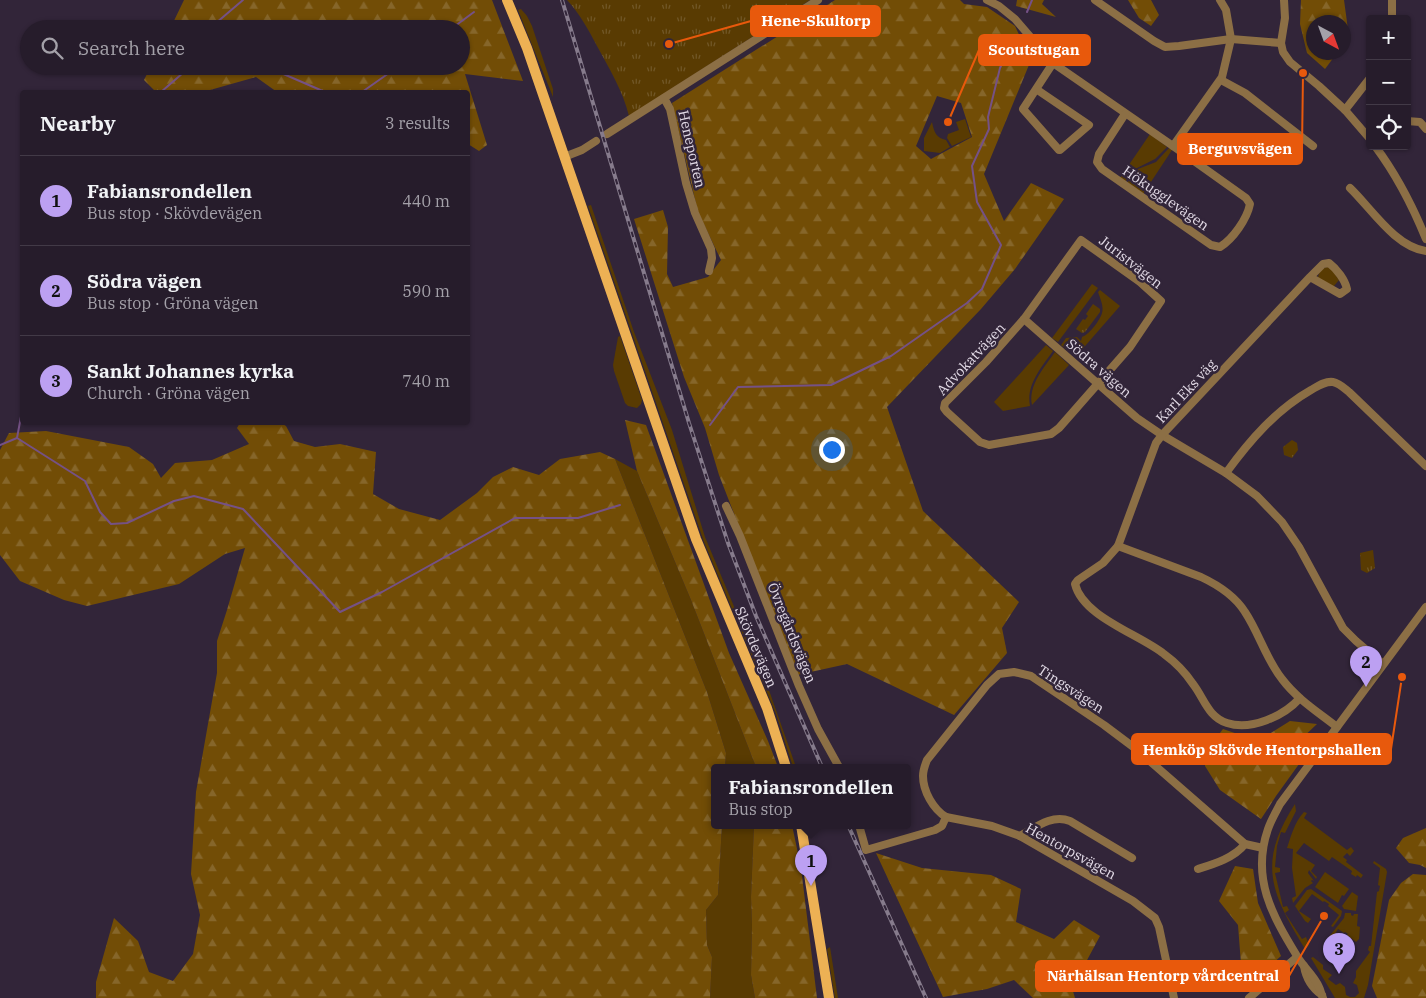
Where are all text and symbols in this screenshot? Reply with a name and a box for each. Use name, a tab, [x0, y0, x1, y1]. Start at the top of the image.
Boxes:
callout: Hene-Skultorp	[751, 6, 880, 36]
text: Hene-Skultorp	[761, 11, 871, 30]
north arrow	[1306, 15, 1351, 60]
map controls	[1366, 15, 1411, 150]
button: +	[1366, 15, 1411, 60]
search box	[20, 20, 470, 75]
icon: search	[38, 34, 66, 62]
callout: Scoutstugan	[979, 35, 1090, 65]
text: Search here	[78, 36, 185, 60]
text: Scoutstugan	[988, 40, 1080, 59]
button: −	[1366, 60, 1411, 105]
button: locate	[1366, 105, 1411, 150]
street label: Heneporten	[674, 108, 710, 190]
text: Nearby	[40, 109, 116, 137]
text: 3 results	[385, 113, 450, 133]
callout: Berguvsvägen	[1178, 134, 1302, 164]
text: Berguvsvägen	[1188, 139, 1292, 158]
street label: Hökugglevägen	[1119, 162, 1213, 234]
text: Fabiansrondellen	[87, 179, 252, 203]
text: 1	[51, 191, 61, 211]
text: 440 m	[402, 191, 450, 211]
text: Bus stop · Skövdevägen	[87, 203, 262, 223]
street label: Juristvägen	[1095, 231, 1167, 293]
text: Södra vägen	[87, 269, 202, 293]
text: 2	[51, 281, 61, 301]
text: 590 m	[402, 281, 450, 301]
text: Bus stop · Gröna vägen	[87, 293, 259, 313]
street label: Advokatvägen	[933, 319, 1009, 399]
street label: Södra vägen	[1063, 335, 1135, 401]
street label: Karl Eks väg	[1152, 355, 1220, 427]
text: Sankt Johannes kyrka	[87, 359, 294, 383]
text: 3	[51, 371, 61, 391]
text: 740 m	[402, 371, 450, 391]
text: Church · Gröna vägen	[87, 383, 250, 403]
your location	[819, 437, 845, 463]
street label: Övregårdsvägen	[764, 580, 820, 686]
street label: Skövdevägen	[731, 604, 781, 690]
pin: 2	[1350, 646, 1382, 687]
street label: Tingsvägen	[1034, 661, 1108, 717]
callout: Hemköp Skövde Hentorpshallen	[1132, 734, 1391, 764]
text: Hemköp Skövde Hentorpshallen	[1143, 740, 1381, 759]
popup	[711, 764, 911, 829]
text: Fabiansrondellen	[728, 775, 894, 799]
text: Bus stop	[728, 799, 793, 819]
street label: Hentorpsvägen	[1023, 819, 1119, 883]
pin: 1	[795, 845, 827, 886]
pin: 3	[1323, 933, 1355, 974]
callout: Närhälsan Hentorp vårdcentral	[1036, 961, 1289, 991]
text: Närhälsan Hentorp vårdcentral	[1047, 966, 1279, 985]

